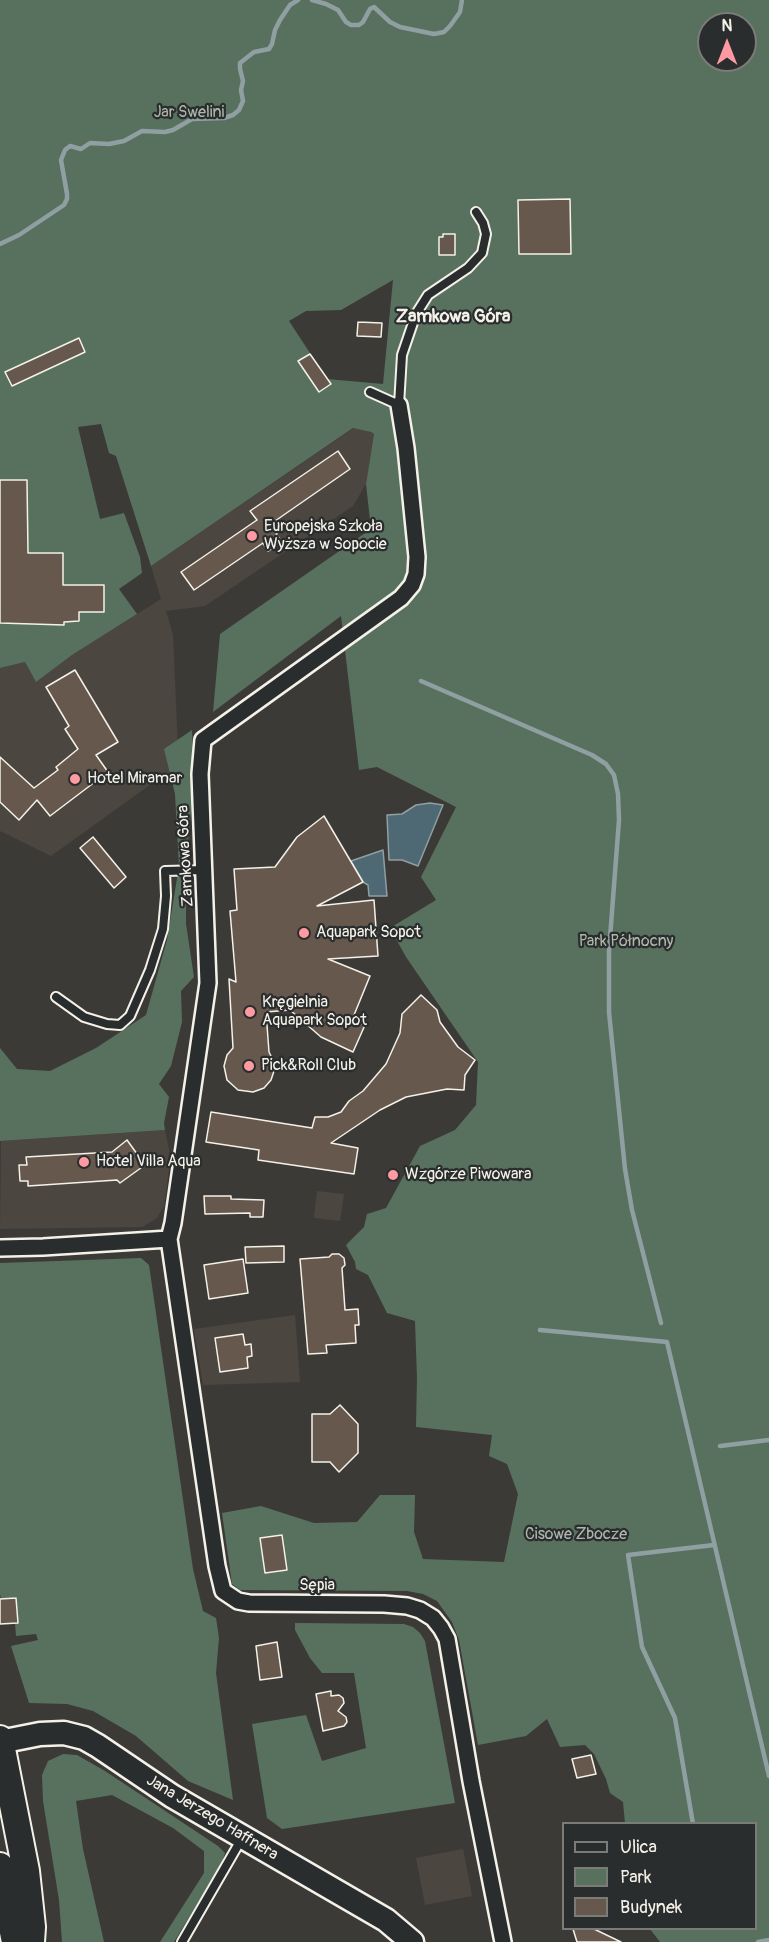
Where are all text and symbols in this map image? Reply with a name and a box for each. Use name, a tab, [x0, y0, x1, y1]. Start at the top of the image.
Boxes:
north arrow	[697, 12, 757, 72]
text: N	[722, 16, 732, 36]
park label: Jar Swelini	[154, 103, 224, 123]
district label: Zamkowa Góra	[396, 306, 510, 328]
place label: Europejska Szkoła Wyższa w Sopocie	[264, 517, 387, 555]
marker: Europejska Szkoła Wyższa w Sopocie	[245, 529, 259, 543]
place label: Hotel Miramar	[87, 769, 182, 789]
marker: Hotel Miramar	[68, 772, 82, 786]
street label: Zamkowa Góra	[174, 805, 198, 907]
place label: Aquapark Sopot	[316, 923, 421, 943]
marker: Aquapark Sopot	[297, 926, 311, 940]
park label: Park Północny	[579, 932, 673, 952]
place label: Kręgielnia Aquapark Sopot	[262, 993, 367, 1031]
marker: Kręgielnia Aquapark Sopot	[243, 1005, 257, 1019]
place label: Pick&Roll Club	[261, 1056, 356, 1076]
marker: Pick&Roll Club	[242, 1059, 256, 1073]
place label: Hotel Villa Aqua	[96, 1152, 201, 1172]
marker: Hotel Villa Aqua	[77, 1155, 91, 1169]
place label: Wzgórze Piwowara	[405, 1165, 532, 1185]
marker: Wzgórze Piwowara	[386, 1168, 400, 1182]
park label: Cisowe Zbocze	[525, 1525, 627, 1545]
street label: Sępia	[299, 1576, 335, 1596]
street label: Jana Jerzego Haffnera	[143, 1771, 281, 1865]
legend	[562, 1822, 757, 1930]
text: Ulica	[620, 1836, 657, 1859]
text: Park	[620, 1866, 652, 1889]
text: Budynek	[620, 1896, 682, 1919]

